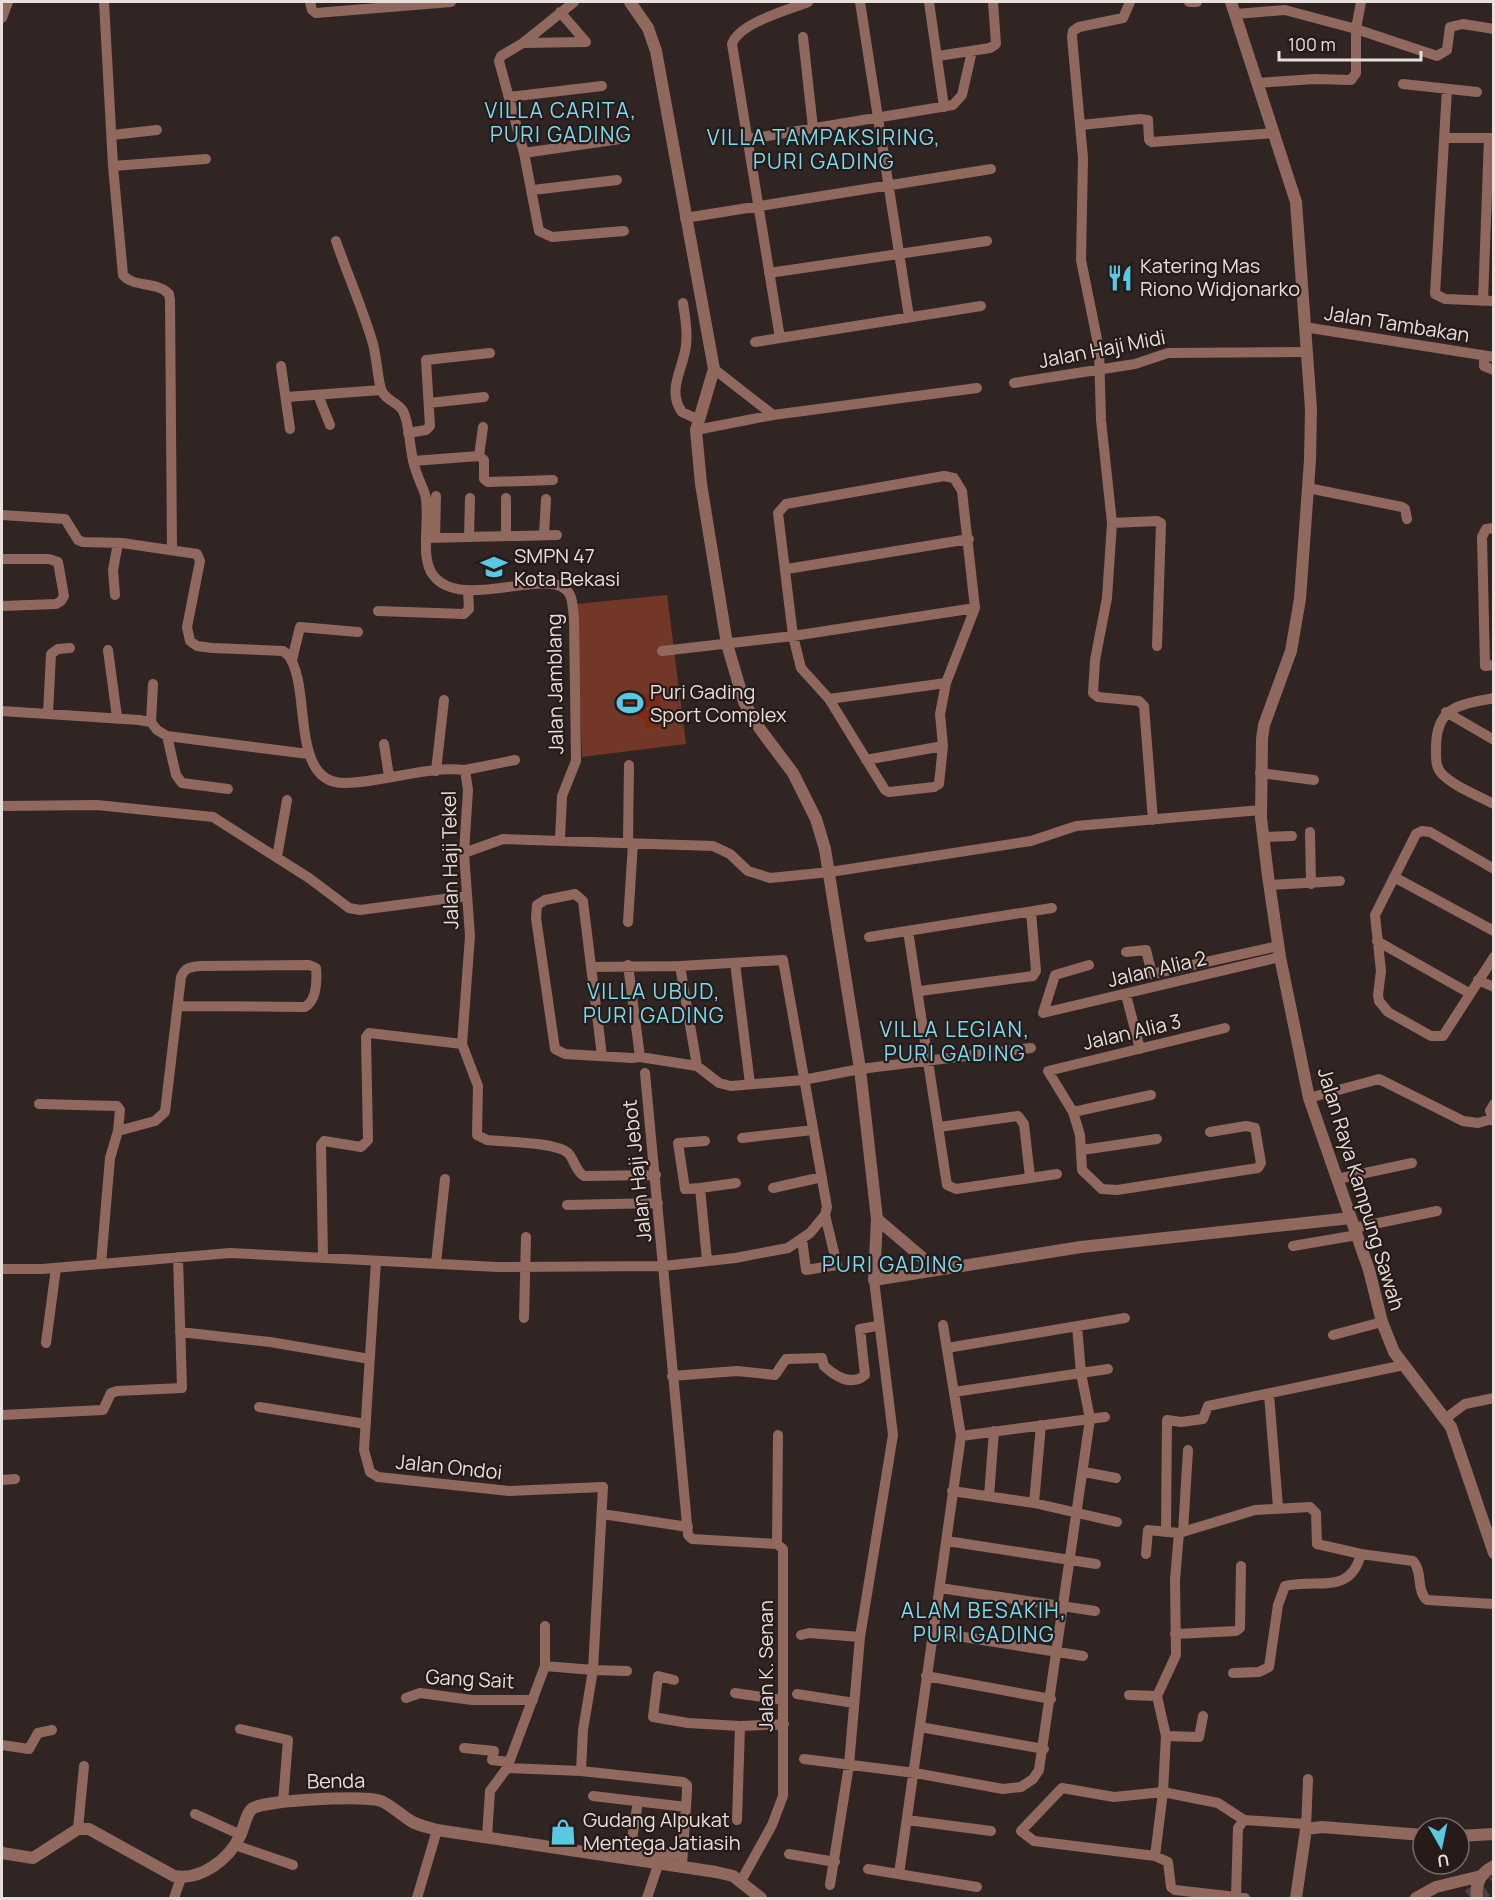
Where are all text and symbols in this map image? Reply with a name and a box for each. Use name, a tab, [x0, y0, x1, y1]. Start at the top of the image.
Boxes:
scale bar	[1279, 24, 1422, 62]
text: 100 m	[1288, 32, 1336, 56]
district label: VILLA CARITA, PURI GADING	[484, 96, 638, 148]
district label: VILLA TAMPAKSIRING, PURI GADING	[707, 123, 941, 175]
place label: Katering Mas Riono Widjonarko	[1140, 252, 1300, 302]
restaurant icon: Katering Mas Riono Widjonarko	[1105, 263, 1135, 293]
street label: Jalan Tambakan	[1323, 299, 1472, 348]
street label: Jalan Haji Midi	[1036, 323, 1168, 374]
place label: SMPN 47 Kota Bekasi	[514, 542, 620, 592]
school or university icon: SMPN 47 Kota Bekasi	[479, 552, 509, 582]
street label: Jalan Jamblang	[540, 613, 569, 755]
place label: Puri Gading Sport Complex	[650, 678, 787, 728]
sports icon: Puri Gading Sport Complex	[615, 688, 645, 718]
street label: Jalan Haji Tekel	[435, 790, 464, 930]
street label: Jalan Alia 2	[1105, 944, 1209, 993]
district label: VILLA UBUD, PURI GADING	[583, 977, 725, 1029]
street label: Jalan Alia 3	[1080, 1007, 1184, 1056]
district label: VILLA LEGIAN, PURI GADING	[879, 1015, 1031, 1067]
street label: Jalan Raya Kampung Sawah	[1312, 1064, 1411, 1314]
street label: Jalan Haji Jebot	[616, 1098, 657, 1244]
district label: PURI GADING	[822, 1250, 964, 1278]
street label: Jalan Ondoi	[395, 1448, 504, 1486]
district label: ALAM BESAKIH, PURI GADING	[901, 1596, 1067, 1648]
street label: Jalan K. Senan	[752, 1600, 779, 1732]
street label: Gang Sait	[425, 1663, 515, 1694]
street label: Benda	[307, 1766, 365, 1795]
place label: Gudang Alpukat Mentega Jatiasih	[583, 1806, 741, 1856]
north arrow	[1411, 1816, 1471, 1876]
shop icon: Gudang Alpukat Mentega Jatiasih	[548, 1817, 578, 1847]
text: U	[1436, 1849, 1451, 1873]

